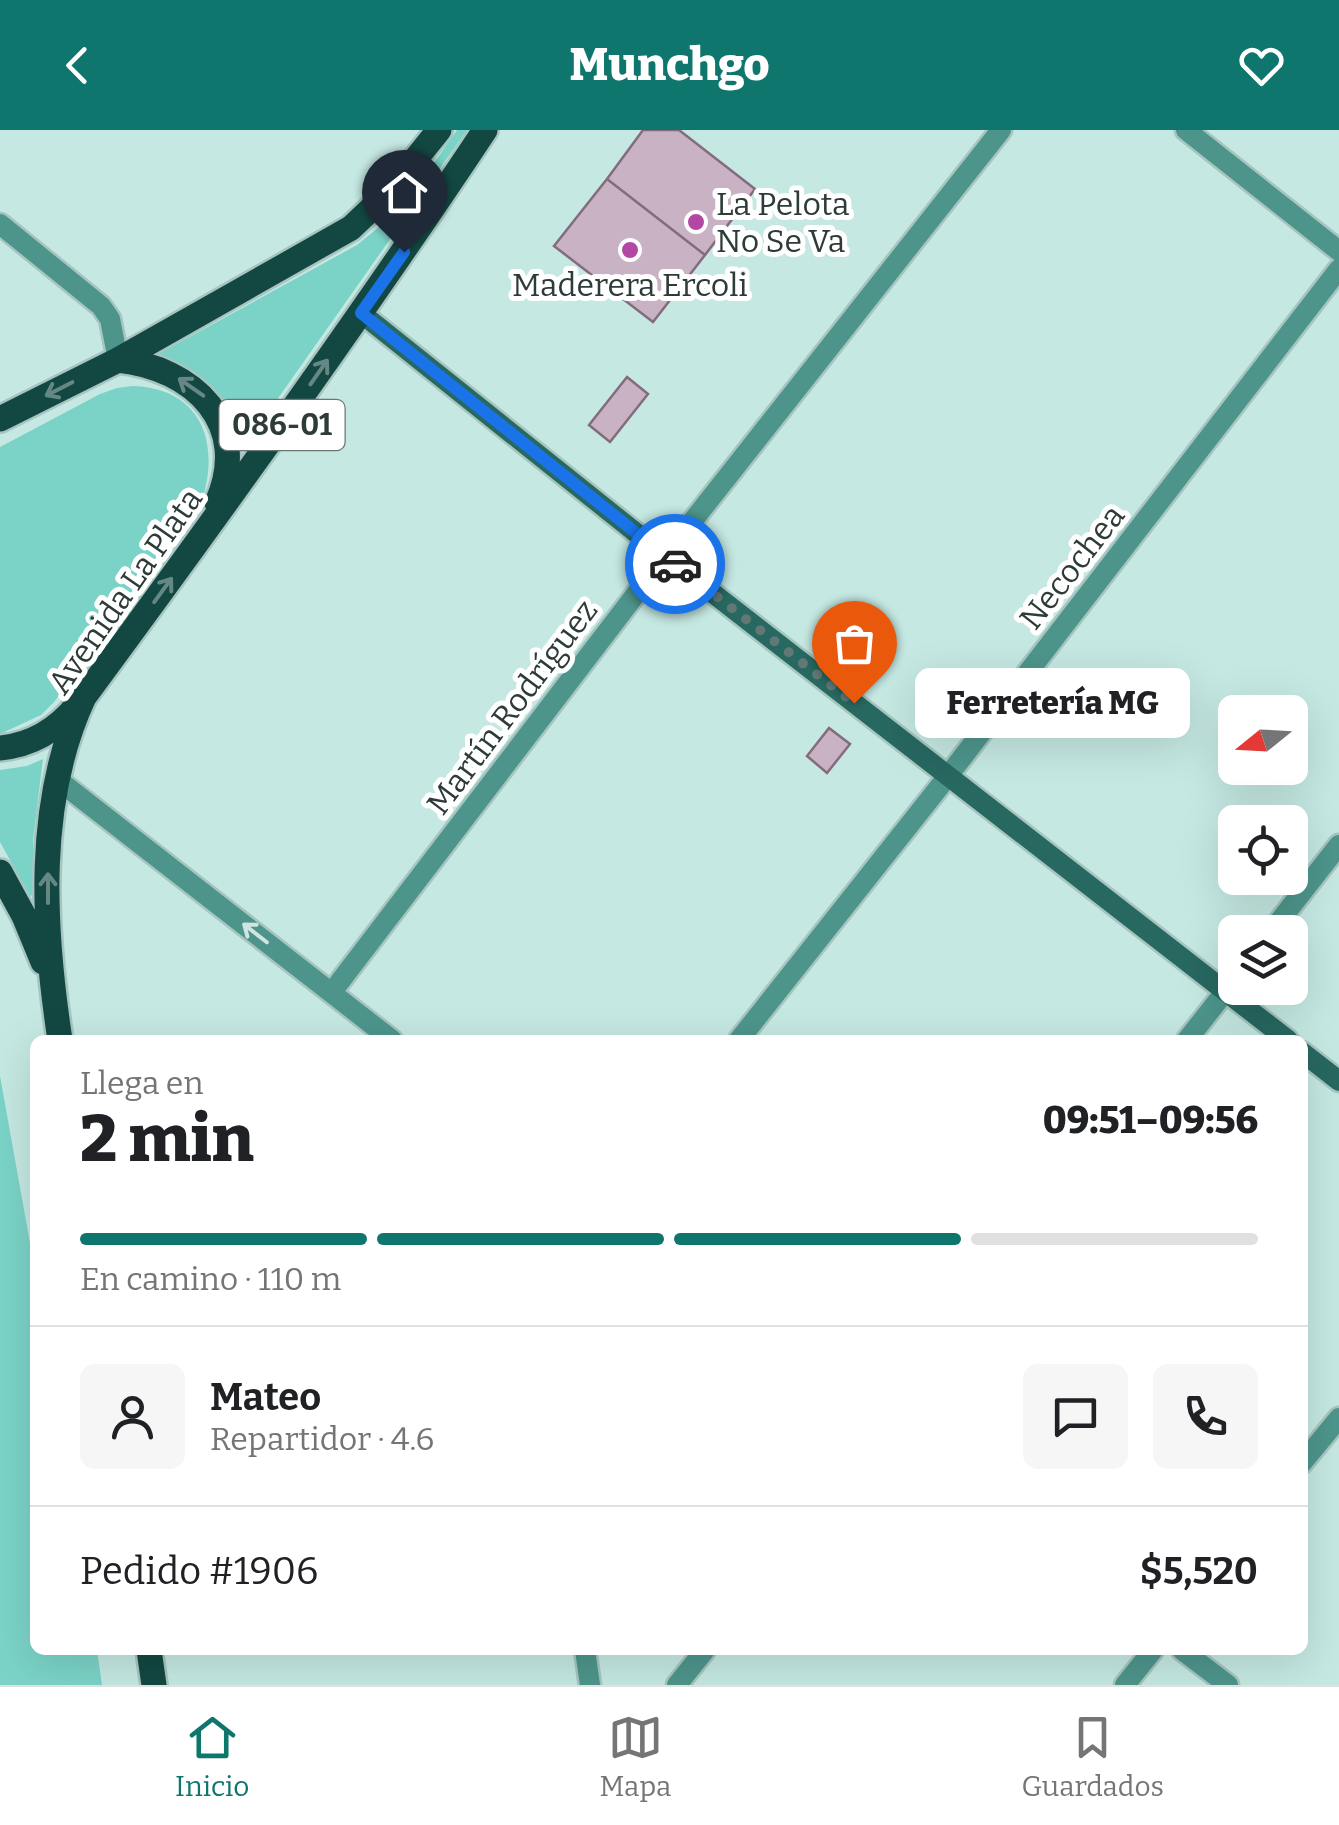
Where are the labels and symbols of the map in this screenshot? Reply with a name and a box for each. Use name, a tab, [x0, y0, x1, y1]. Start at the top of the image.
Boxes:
pin	[362, 150, 447, 253]
place label: La Pelota No Se Va	[716, 185, 850, 260]
marker: La Pelota No Se Va	[685, 211, 707, 233]
marker: Maderera Ercoli	[619, 239, 641, 261]
place label: Maderera Ercoli	[512, 266, 748, 304]
one-way arrow	[308, 359, 329, 386]
one-way arrow	[178, 377, 205, 398]
one-way arrow	[45, 381, 75, 400]
road number: 086-01	[220, 400, 344, 450]
street label: Avenida La Plata	[40, 481, 210, 701]
street label: Necochea	[1012, 497, 1132, 637]
courier	[625, 514, 725, 614]
one-way arrow	[153, 577, 174, 604]
street label: Martín Rodríguez	[419, 592, 605, 822]
pin	[812, 601, 897, 704]
callout: Ferretería MG	[914, 668, 1189, 738]
north arrow	[1218, 695, 1308, 785]
one-way arrow	[38, 872, 58, 904]
one-way arrow	[242, 922, 268, 944]

